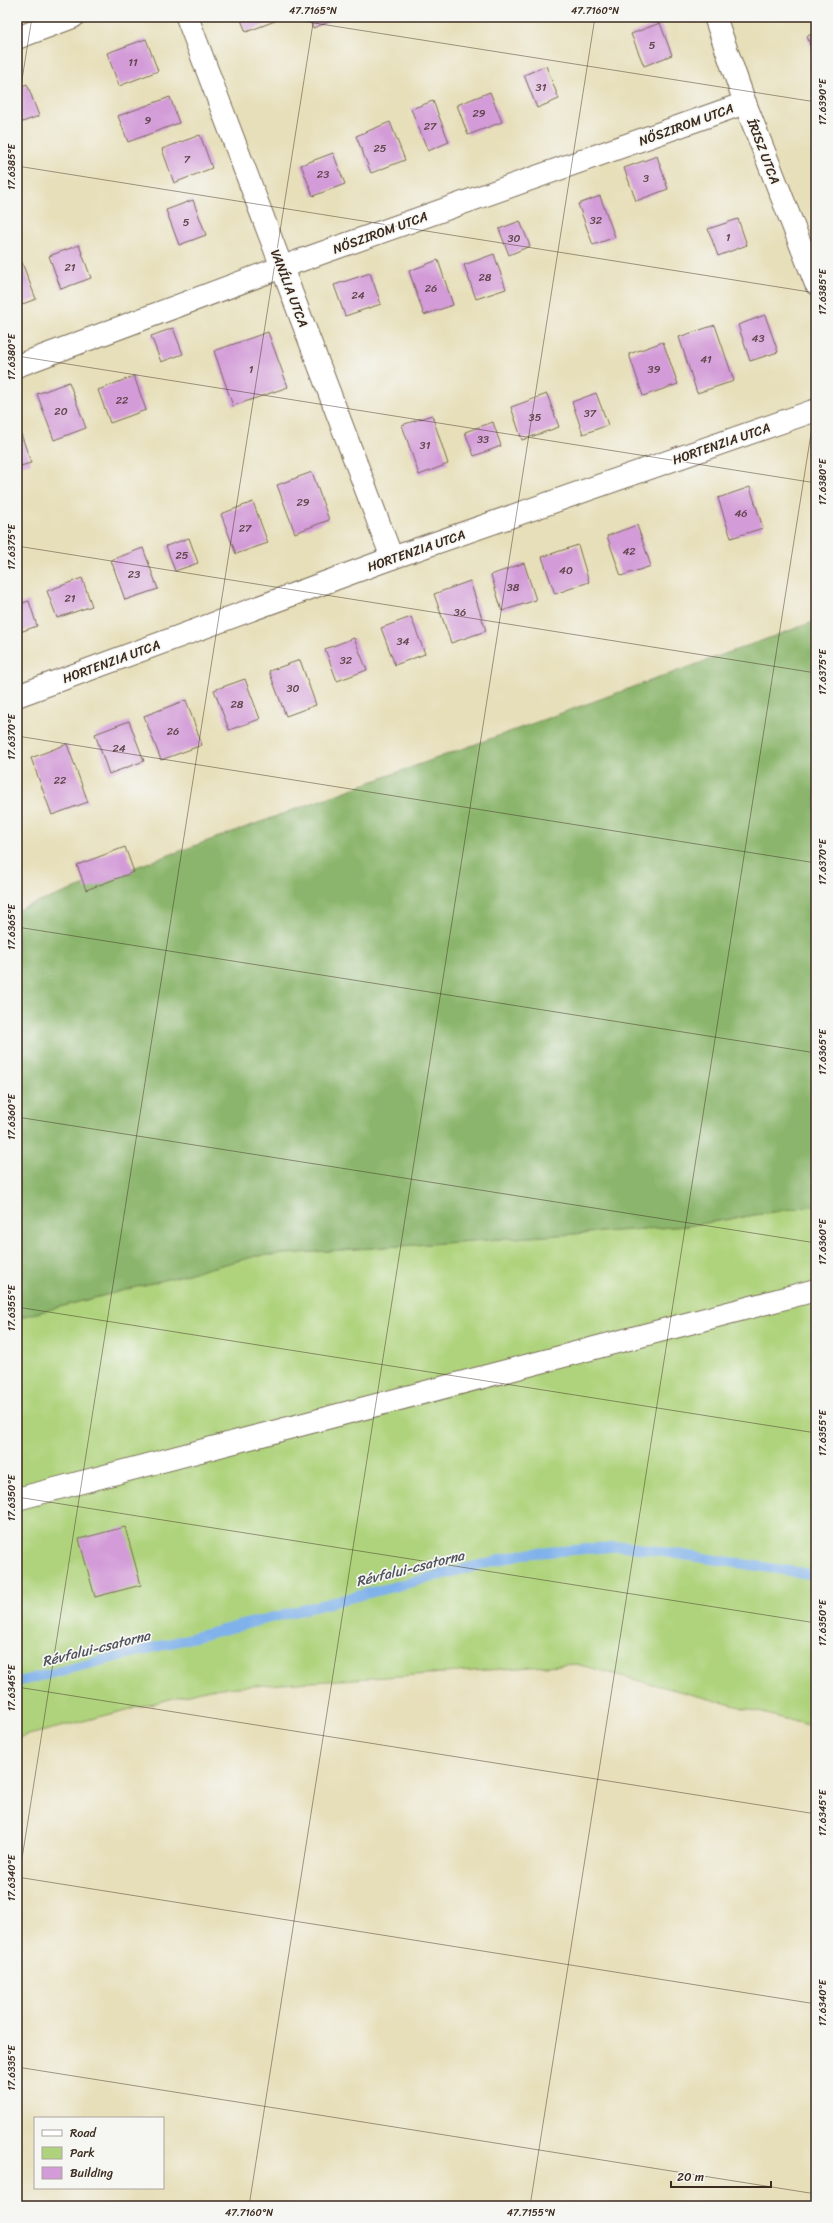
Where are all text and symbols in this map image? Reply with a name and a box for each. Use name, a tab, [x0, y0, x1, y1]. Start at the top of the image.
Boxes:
text: 47.7165°N	[289, 2, 337, 20]
text: 47.7160°N	[571, 2, 619, 20]
house number: 5	[649, 36, 656, 55]
house number: 11	[128, 53, 138, 72]
text: 17.6390°E	[814, 77, 832, 125]
house number: 31	[536, 78, 547, 97]
street label: NŐSZIROM UTCA	[635, 97, 737, 152]
house number: 29	[472, 104, 486, 123]
house number: 9	[145, 111, 152, 130]
street label: ÍRISZ UTCA	[740, 114, 787, 187]
house number: 27	[424, 117, 437, 136]
house number: 25	[373, 139, 387, 158]
text: 17.6385°E	[3, 142, 21, 190]
house number: 7	[184, 150, 191, 169]
house number: 23	[317, 165, 329, 184]
house number: 3	[643, 169, 649, 188]
street label: NŐSZIROM UTCA	[329, 205, 431, 260]
house number: 32	[590, 211, 603, 230]
house number: 5	[183, 213, 190, 232]
house number: 1	[726, 228, 731, 247]
house number: 30	[508, 229, 521, 248]
street label: VANÍLIA UTCA	[264, 246, 315, 331]
house number: 21	[64, 258, 76, 277]
text: 17.6385°E	[814, 267, 832, 315]
house number: 28	[479, 268, 492, 287]
house number: 26	[425, 279, 437, 298]
house number: 24	[351, 286, 365, 305]
house number: 43	[752, 329, 764, 348]
text: 17.6380°E	[3, 332, 21, 380]
house number: 41	[700, 350, 712, 369]
house number: 1	[249, 360, 254, 379]
house number: 39	[648, 360, 661, 379]
house number: 22	[116, 391, 129, 410]
house number: 20	[54, 402, 68, 421]
house number: 37	[584, 404, 597, 423]
house number: 35	[529, 408, 542, 427]
street label: HORTENZIA UTCA	[669, 416, 773, 471]
house number: 33	[477, 430, 489, 449]
house number: 31	[420, 436, 431, 455]
text: 17.6380°E	[814, 457, 832, 505]
house number: 29	[296, 493, 310, 512]
house number: 46	[734, 504, 748, 523]
house number: 27	[239, 519, 252, 538]
text: 17.6375°E	[3, 523, 21, 570]
street label: HORTENZIA UTCA	[364, 523, 468, 578]
house number: 42	[622, 542, 636, 561]
house number: 25	[175, 546, 189, 565]
house number: 40	[559, 561, 573, 580]
house number: 23	[128, 565, 140, 584]
house number: 38	[507, 578, 520, 597]
house number: 21	[64, 589, 76, 608]
house number: 36	[454, 603, 466, 622]
house number: 34	[397, 632, 410, 651]
street label: HORTENZIA UTCA	[59, 633, 163, 690]
text: 17.6375°E	[814, 648, 832, 695]
house number: 32	[340, 651, 353, 670]
house number: 30	[287, 679, 300, 698]
house number: 28	[231, 695, 244, 714]
text: 17.6370°E	[3, 713, 21, 760]
house number: 26	[167, 722, 179, 741]
house number: 24	[112, 739, 126, 758]
house number: 22	[54, 771, 67, 790]
text: 17.6370°E	[814, 838, 832, 885]
text: 17.6365°E	[3, 903, 21, 950]
text: 17.6365°E	[814, 1028, 832, 1075]
text: 17.6360°E	[3, 1093, 21, 1140]
text: 17.6360°E	[814, 1218, 832, 1265]
text: 17.6355°E	[3, 1283, 21, 1331]
text: 17.6355°E	[814, 1408, 832, 1456]
text: 17.6350°E	[3, 1473, 21, 1521]
water label: Révfalui-csatorna	[353, 1542, 469, 1594]
text: 17.6350°E	[814, 1598, 832, 1646]
water label: Révfalui-csatorna	[39, 1622, 155, 1674]
text: 17.6345°E	[3, 1663, 21, 1711]
text: 17.6345°E	[814, 1788, 832, 1836]
text: 17.6340°E	[3, 1853, 21, 1901]
text: 17.6340°E	[814, 1978, 832, 2026]
text: 17.6335°E	[3, 2044, 21, 2091]
legend	[34, 2117, 164, 2189]
text: Road	[70, 2122, 97, 2144]
text: Park	[70, 2142, 95, 2164]
text: Building	[70, 2162, 113, 2184]
scale bar	[671, 2163, 771, 2189]
text: 20 m	[677, 2166, 704, 2188]
text: 47.7160°N	[225, 2204, 273, 2222]
text: 47.7155°N	[507, 2204, 555, 2222]

